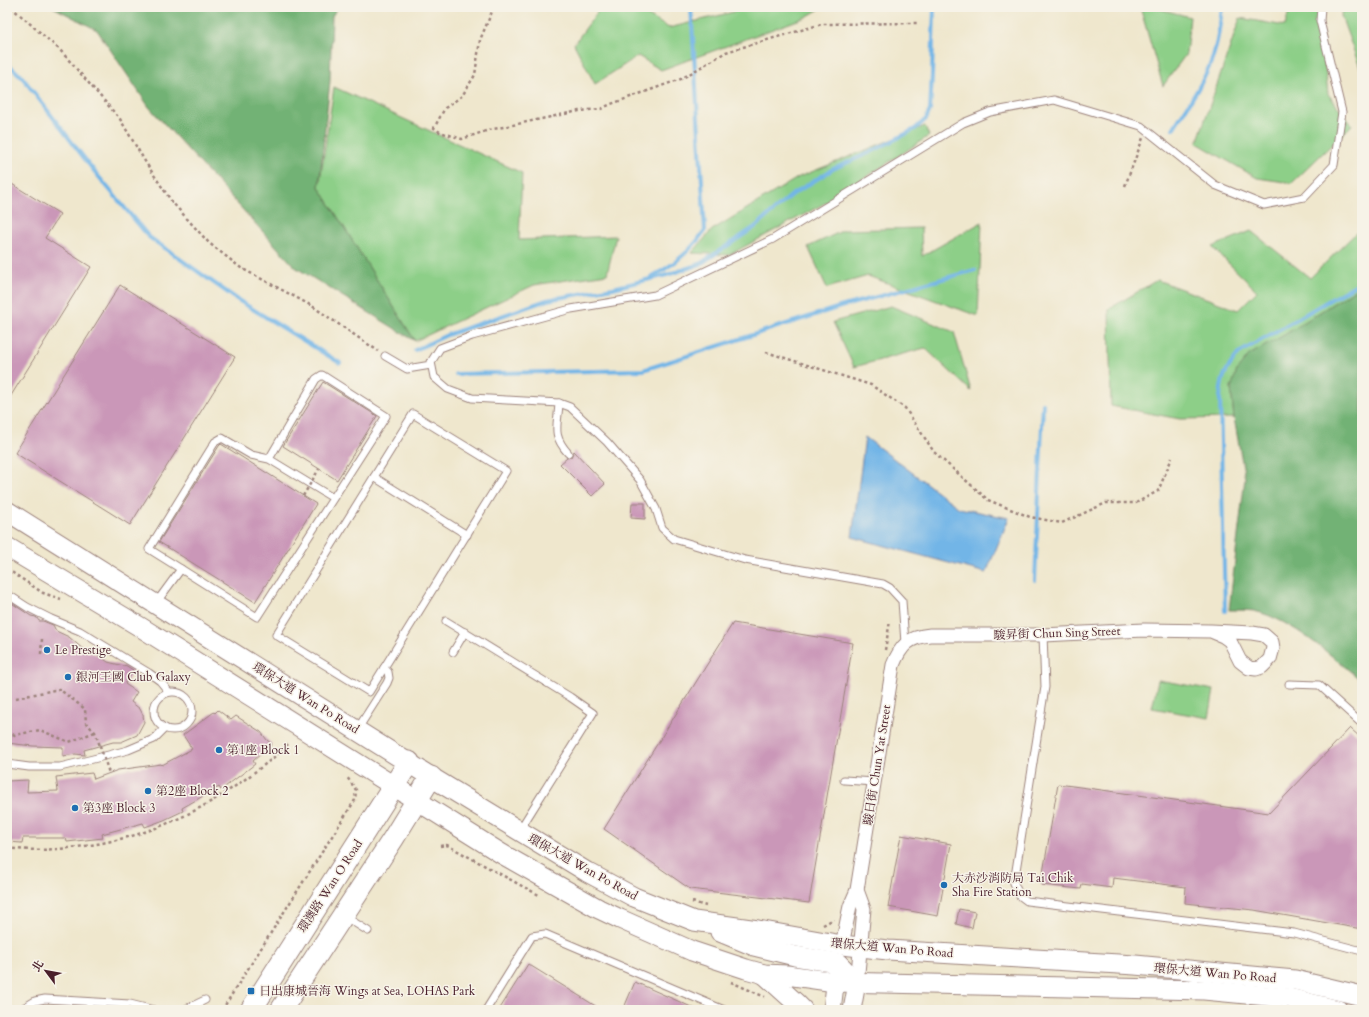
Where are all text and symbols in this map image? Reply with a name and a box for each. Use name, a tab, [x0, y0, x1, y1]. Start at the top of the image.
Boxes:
street label: 駿昇街 Chun Sing Street	[993, 623, 1121, 643]
place label: Le Prestige	[55, 642, 111, 658]
marker: Le Prestige	[42, 645, 52, 655]
street label: 環保大道 Wan Po Road	[250, 659, 363, 738]
place label: 銀河王國 Club Galaxy	[76, 669, 192, 685]
marker: 銀河王國 Club Galaxy	[63, 672, 73, 682]
street label: 駿日街 Chun Yat Street	[860, 703, 894, 826]
place label: 第1座 Block 1	[227, 742, 299, 758]
marker: 第1座 Block 1	[214, 745, 224, 755]
place label: 第2座 Block 2	[156, 783, 228, 799]
marker: 第2座 Block 2	[143, 786, 153, 796]
place label: 第3座 Block 3	[83, 800, 155, 816]
marker: 第3座 Block 3	[70, 803, 80, 813]
street label: 環保大道 Wan Po Road	[525, 830, 641, 904]
street label: 環澳路 Wan O Road	[294, 836, 366, 936]
place label: 大赤沙消防局 Tai Chik Sha Fire Station	[952, 870, 1074, 900]
marker: 大赤沙消防局 Tai Chik Sha Fire Station	[939, 880, 949, 890]
street label: 環保大道 Wan Po Road	[830, 935, 955, 961]
north arrow	[26, 951, 66, 991]
text: 北	[29, 957, 47, 975]
street label: 環保大道 Wan Po Road	[1153, 960, 1278, 986]
place label: 日出康城晉海 Wings at Sea, LOHAS Park	[259, 983, 476, 999]
marker: 日出康城晉海 Wings at Sea, LOHAS Park	[246, 986, 256, 996]

